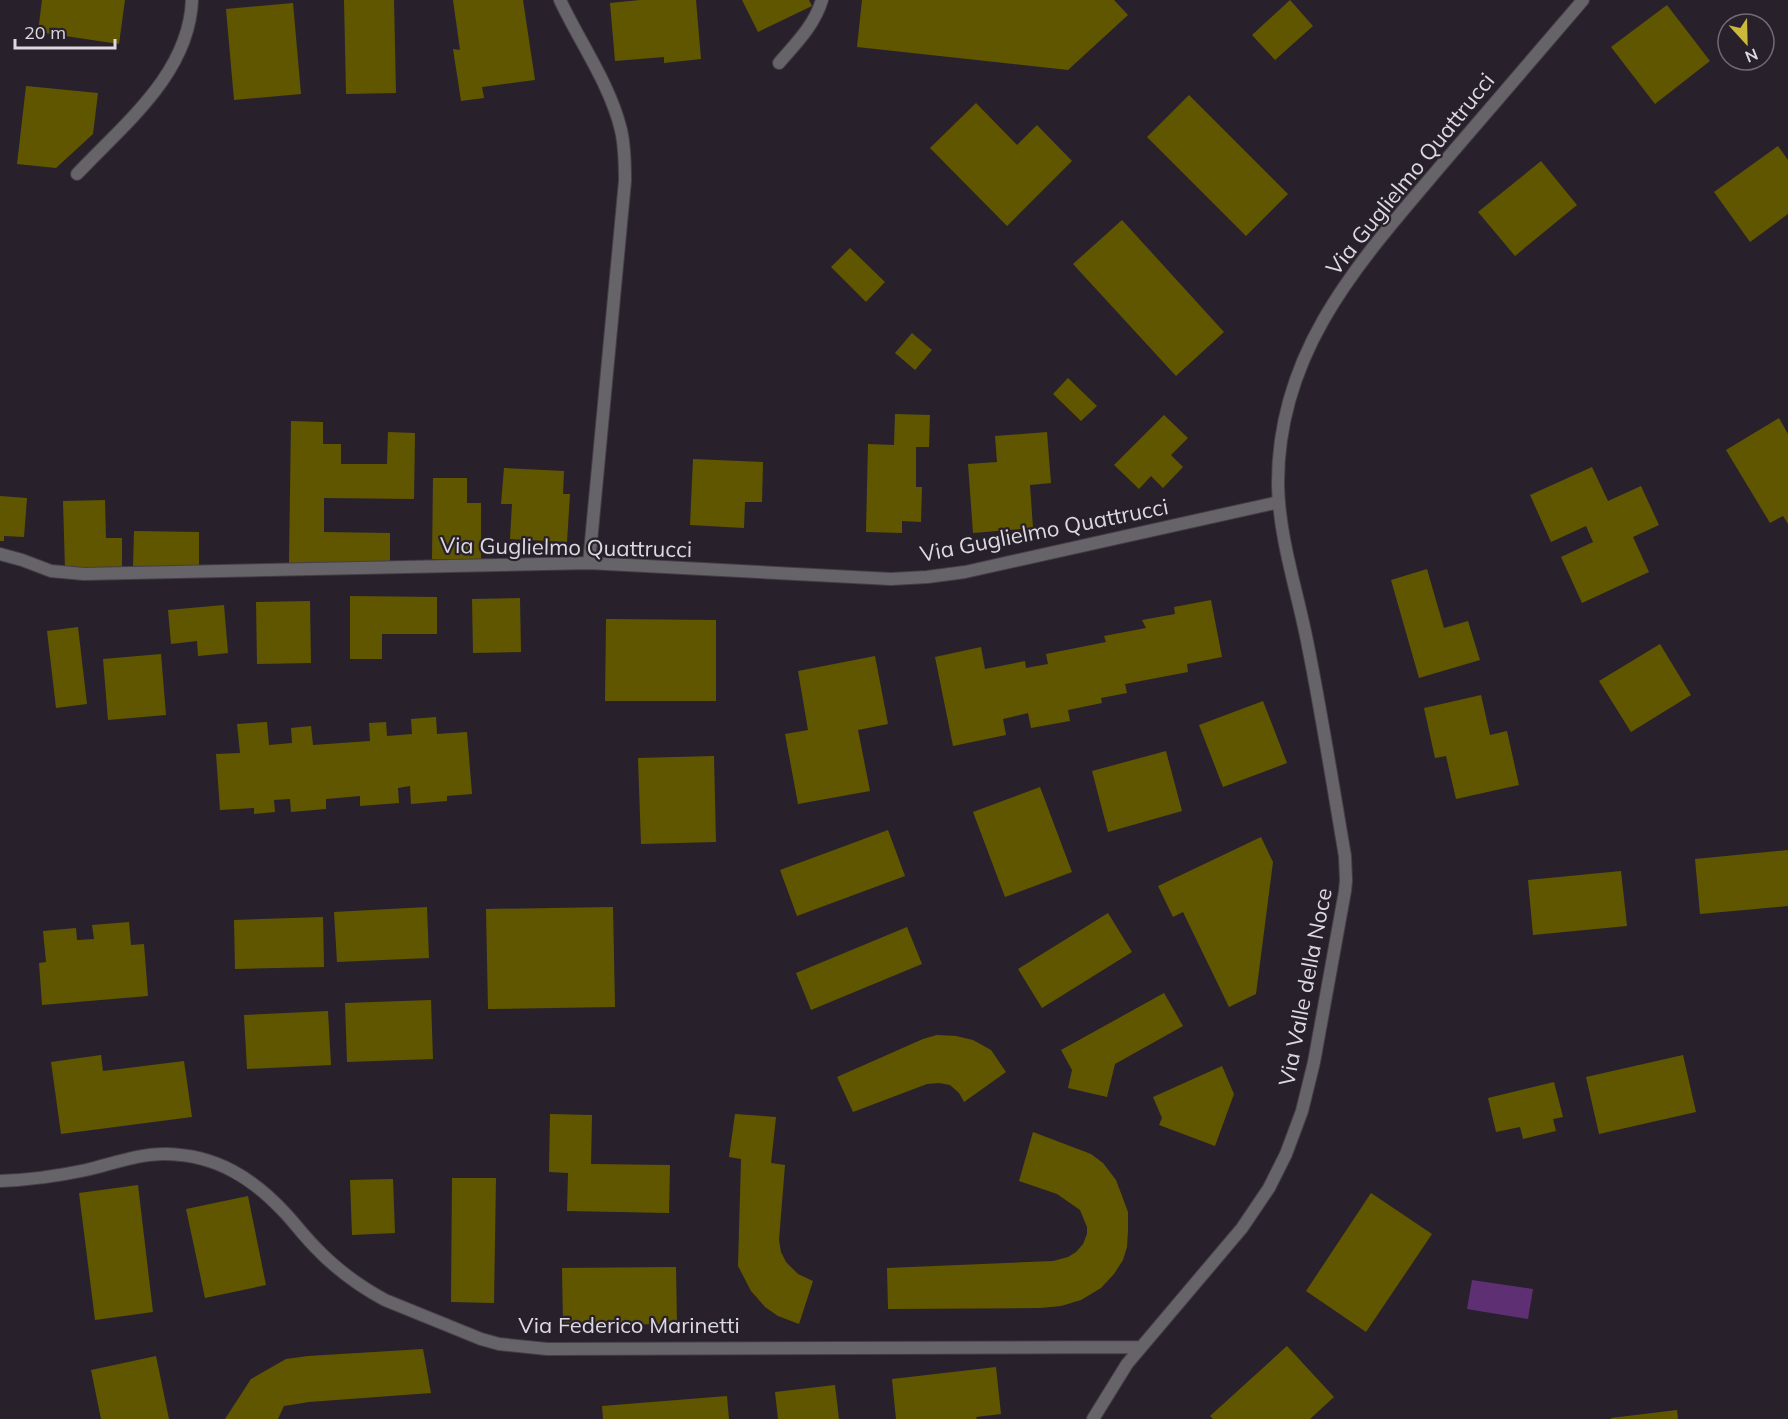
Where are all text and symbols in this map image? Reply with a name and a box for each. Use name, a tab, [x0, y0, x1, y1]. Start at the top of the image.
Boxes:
scale bar	[15, 12, 116, 50]
north arrow	[1716, 12, 1776, 72]
text: 20 m	[24, 21, 66, 44]
text: N	[1742, 44, 1761, 67]
street label: Via Guglielmo Quattrucci	[1320, 67, 1500, 281]
street label: Via Guglielmo Quattrucci	[917, 492, 1171, 568]
street label: Via Guglielmo Quattrucci	[440, 531, 692, 563]
street label: Via Valle della Noce	[1272, 886, 1338, 1088]
street label: Via Federico Marinetti	[518, 1311, 740, 1339]

